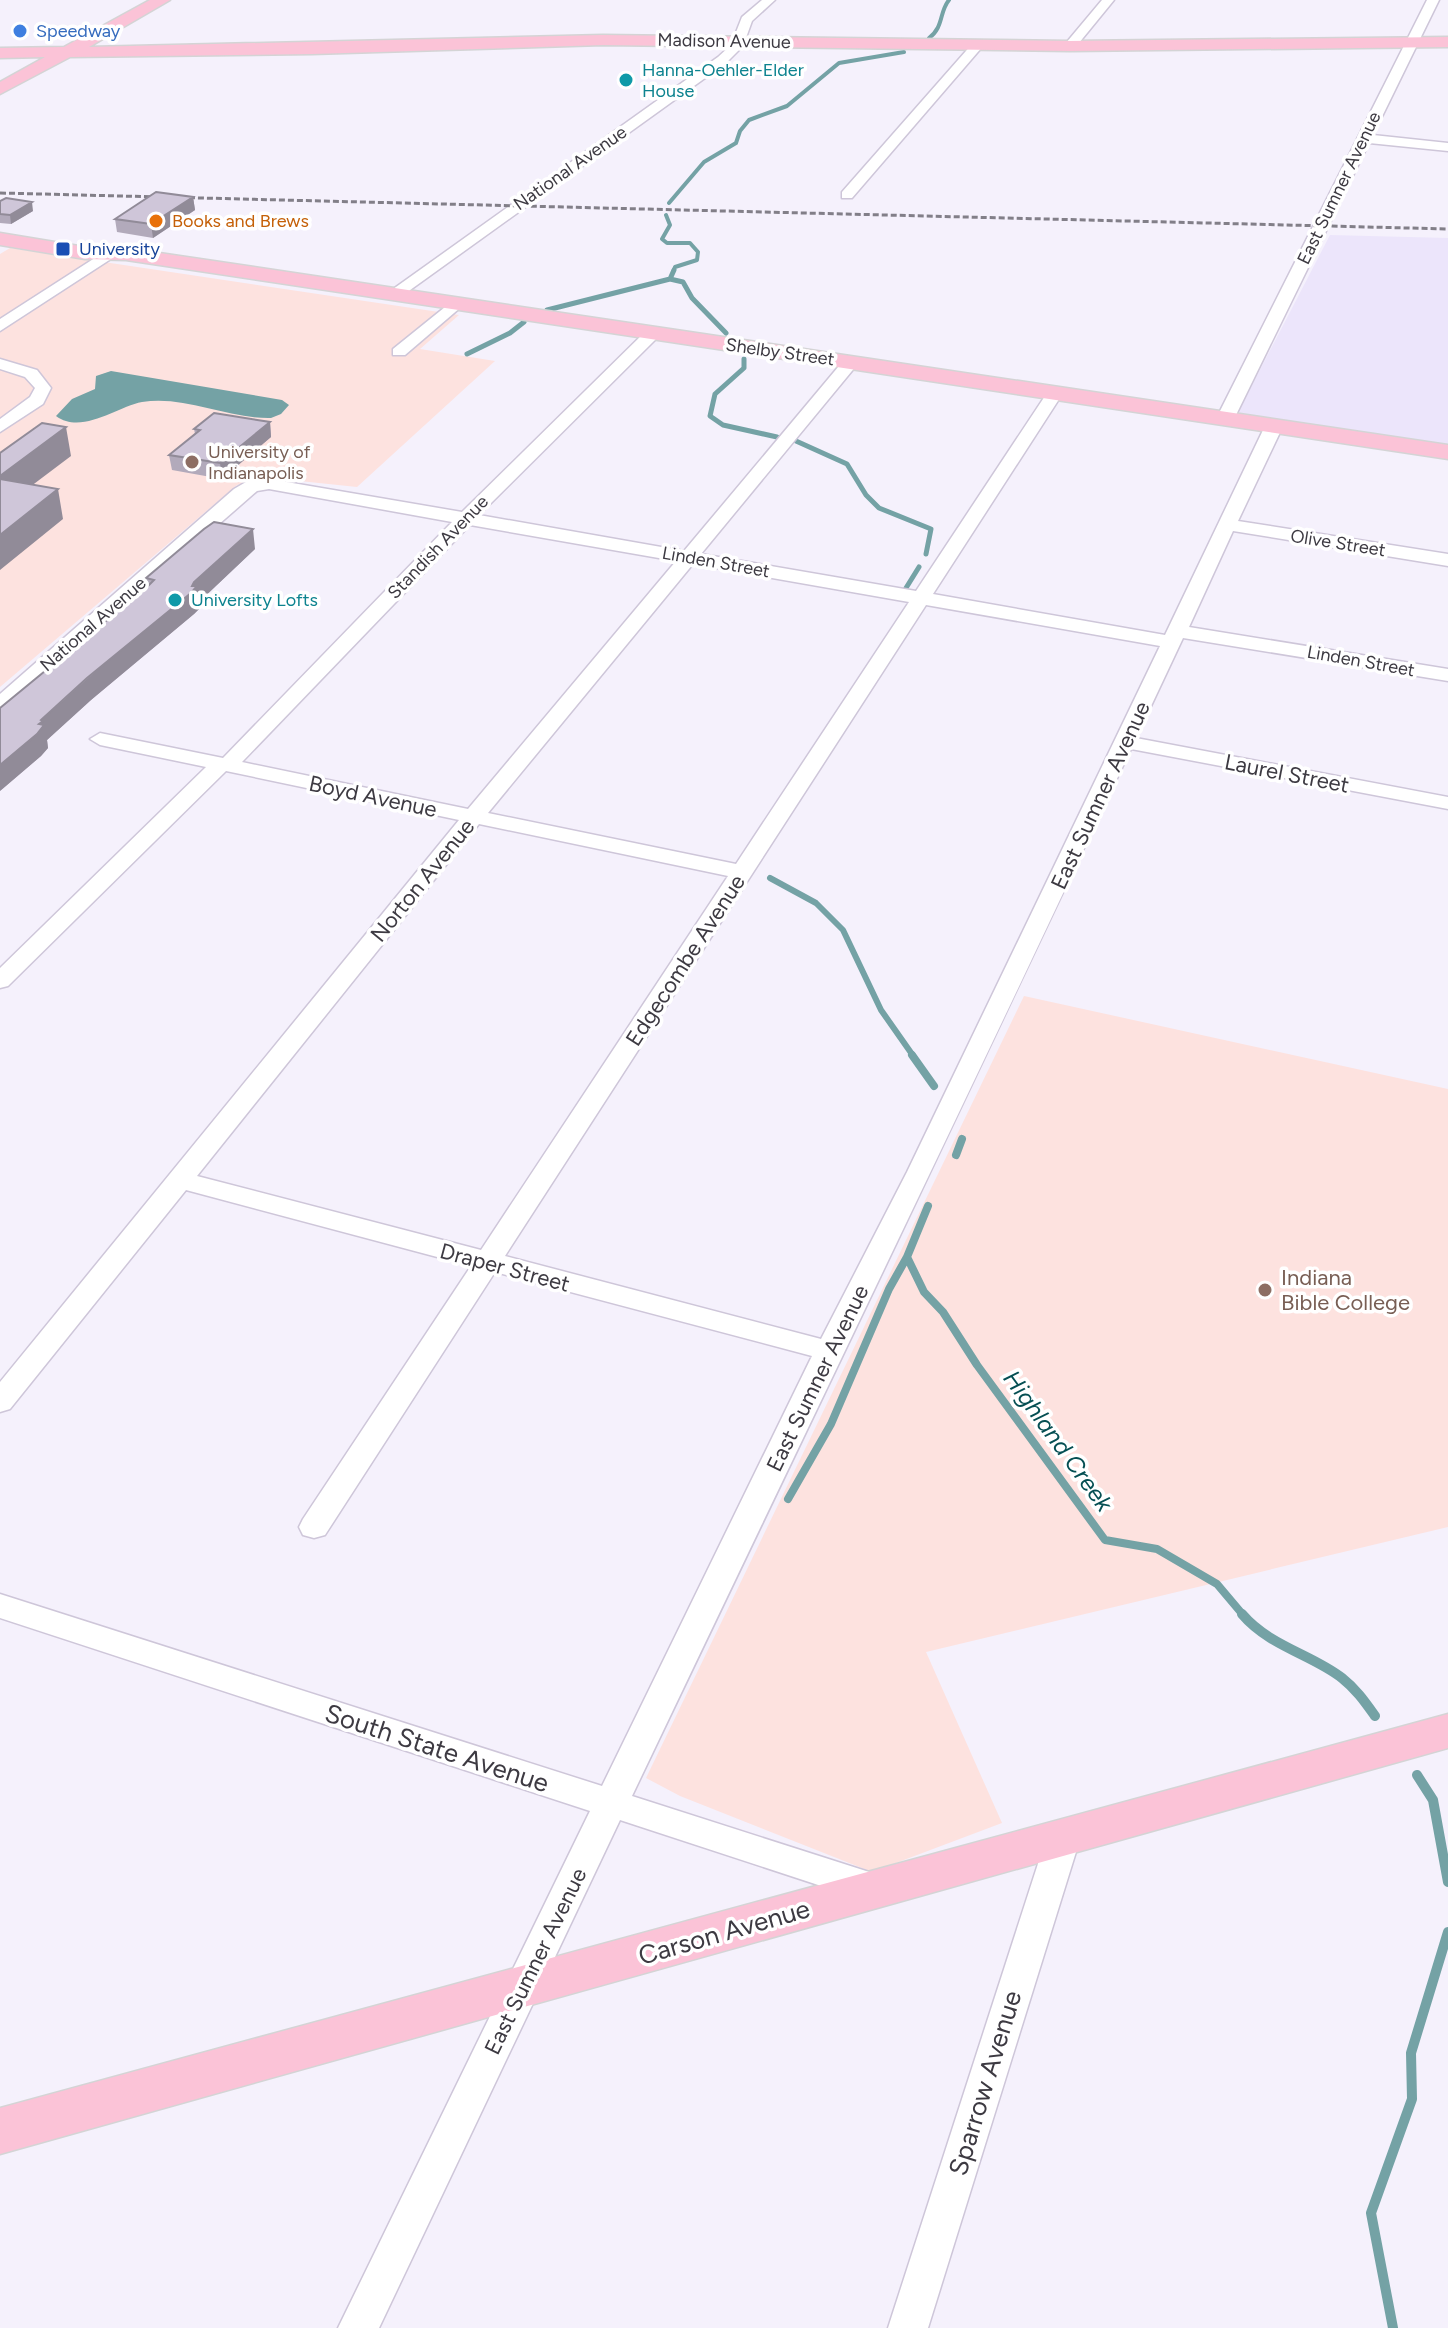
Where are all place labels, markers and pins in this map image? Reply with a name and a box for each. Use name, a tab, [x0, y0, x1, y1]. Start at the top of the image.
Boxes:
place label: Speedway	[36, 20, 121, 42]
marker: Speedway	[11, 22, 29, 40]
place label: Hanna-Oehler-Elder House	[642, 59, 804, 102]
marker: Hanna-Oehler-Elder House	[617, 71, 635, 89]
place label: Books and Brews	[172, 210, 309, 232]
marker: Books and Brews	[147, 212, 165, 230]
place label: University	[79, 238, 160, 260]
marker: University	[54, 240, 72, 258]
place label: University of Indianapolis	[208, 441, 311, 484]
marker: University of Indianapolis	[183, 453, 201, 471]
place label: University Lofts	[191, 589, 318, 611]
marker: University Lofts	[166, 591, 184, 609]
place label: Indiana Bible College	[1281, 1264, 1410, 1316]
marker: Indiana Bible College	[1256, 1281, 1274, 1299]

